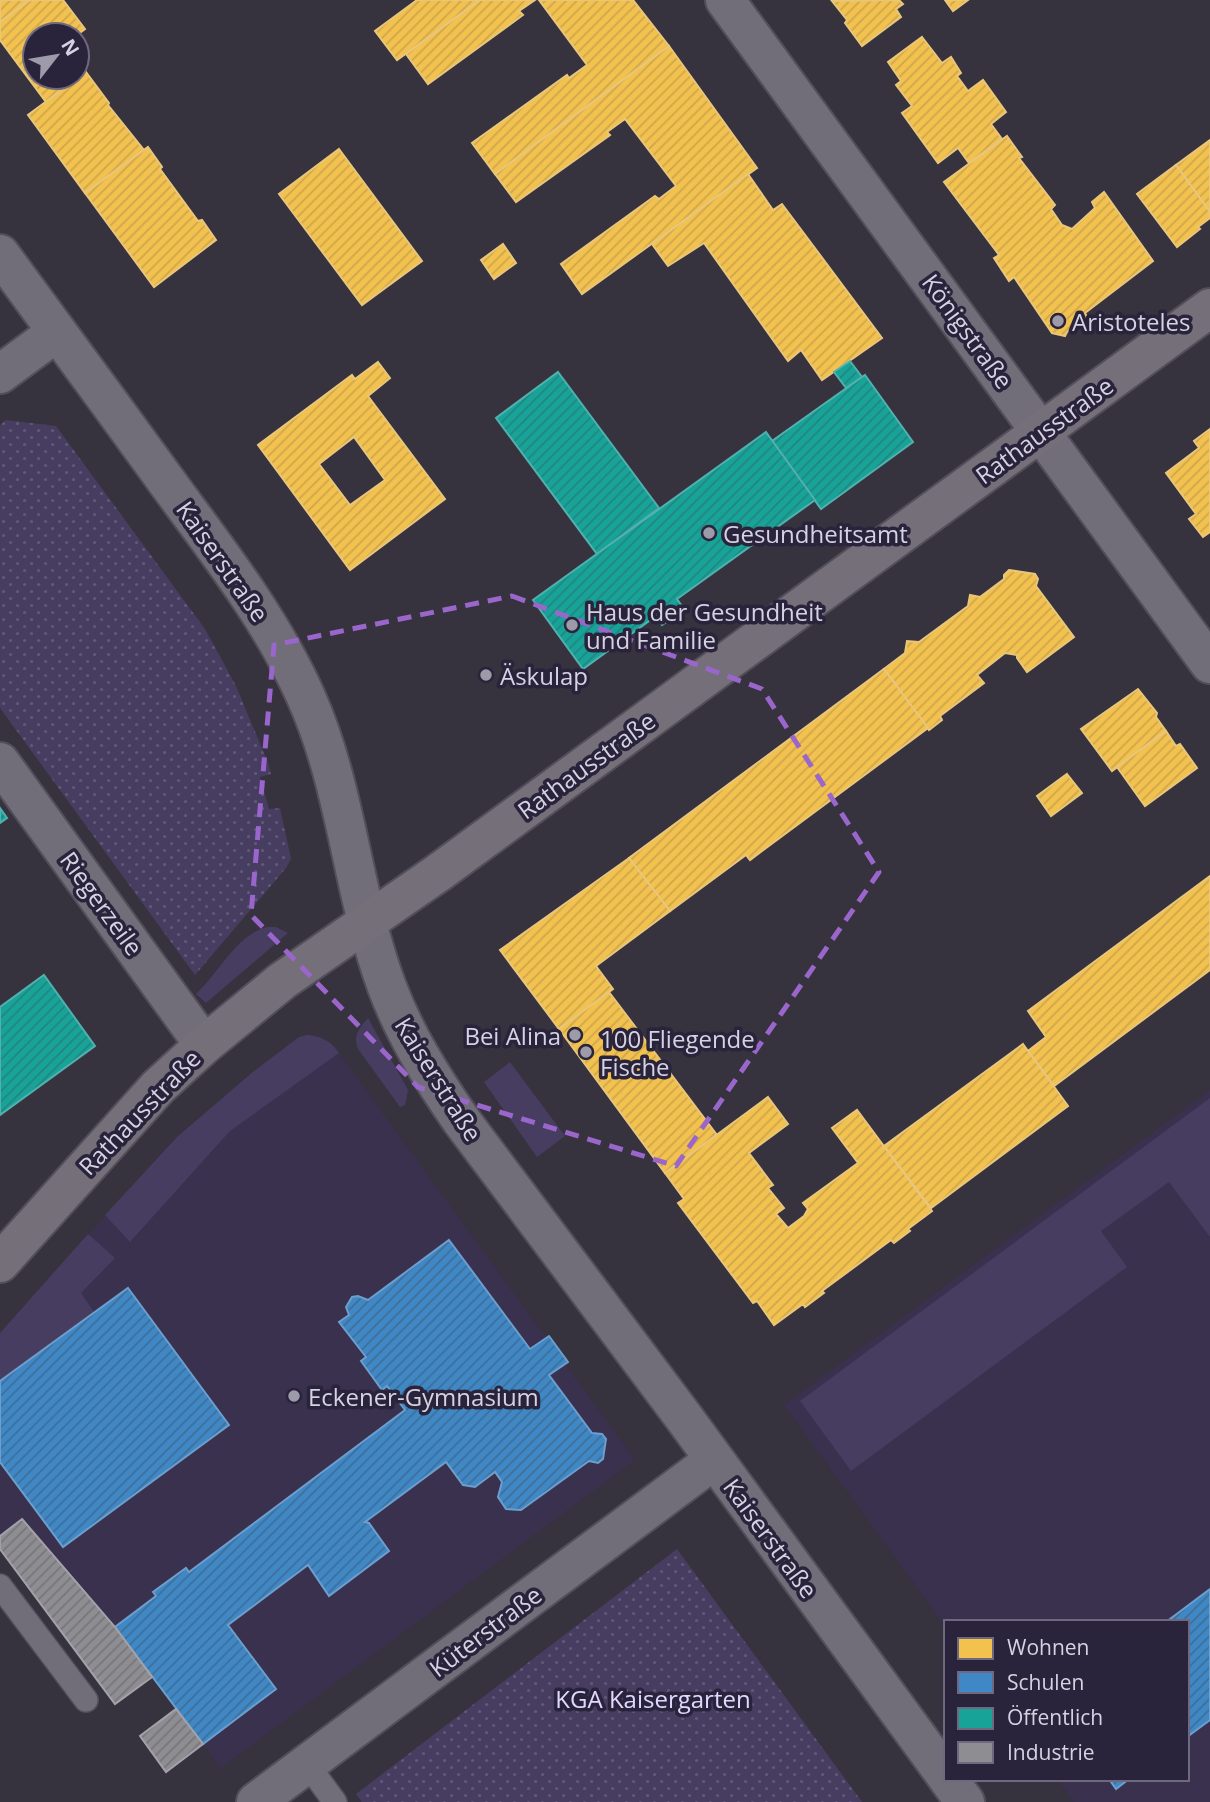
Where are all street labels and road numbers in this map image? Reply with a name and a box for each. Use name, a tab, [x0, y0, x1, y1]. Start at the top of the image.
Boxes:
street label: Königstraße	[915, 267, 1021, 395]
street label: Rathausstraße	[969, 369, 1119, 491]
street label: Kaiserstraße	[169, 494, 277, 628]
street label: Rathausstraße	[511, 704, 661, 826]
street label: Riegerzeile	[53, 844, 151, 962]
street label: Kaiserstraße	[388, 1011, 490, 1147]
street label: Rathausstraße	[71, 1042, 207, 1182]
street label: Kaiserstraße	[716, 1472, 826, 1604]
street label: Küterstraße	[422, 1578, 548, 1684]

